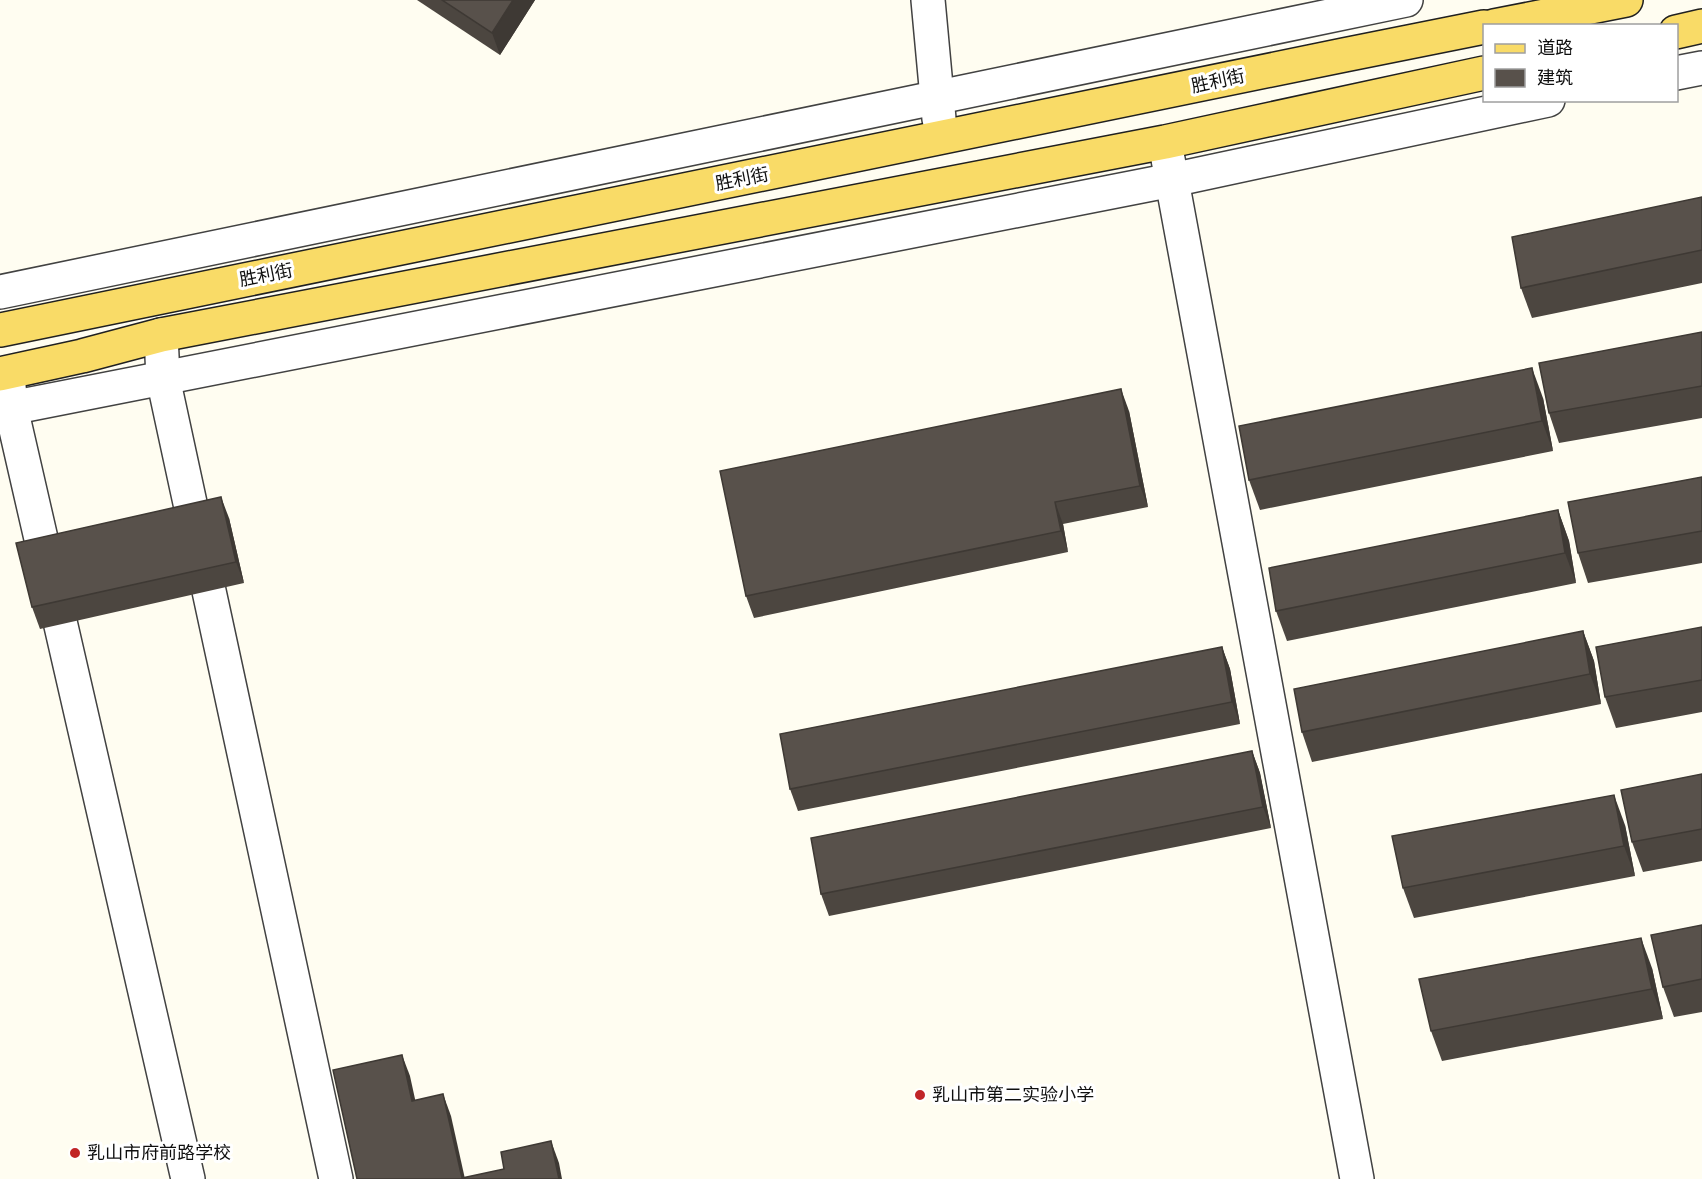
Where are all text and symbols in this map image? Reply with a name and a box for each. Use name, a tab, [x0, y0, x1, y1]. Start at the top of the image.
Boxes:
legend	[1483, 24, 1678, 102]
text: 道路	[1537, 35, 1573, 59]
street label: 胜利街	[1189, 63, 1247, 97]
text: 建筑	[1537, 65, 1573, 89]
street label: 胜利街	[713, 161, 771, 195]
street label: 胜利街	[237, 257, 295, 291]
place label: 乳山市第二实验小学	[932, 1082, 1094, 1106]
marker: 乳山市第二实验小学	[913, 1088, 927, 1102]
place label: 乳山市府前路学校	[87, 1140, 231, 1164]
marker: 乳山市府前路学校	[68, 1146, 82, 1160]

